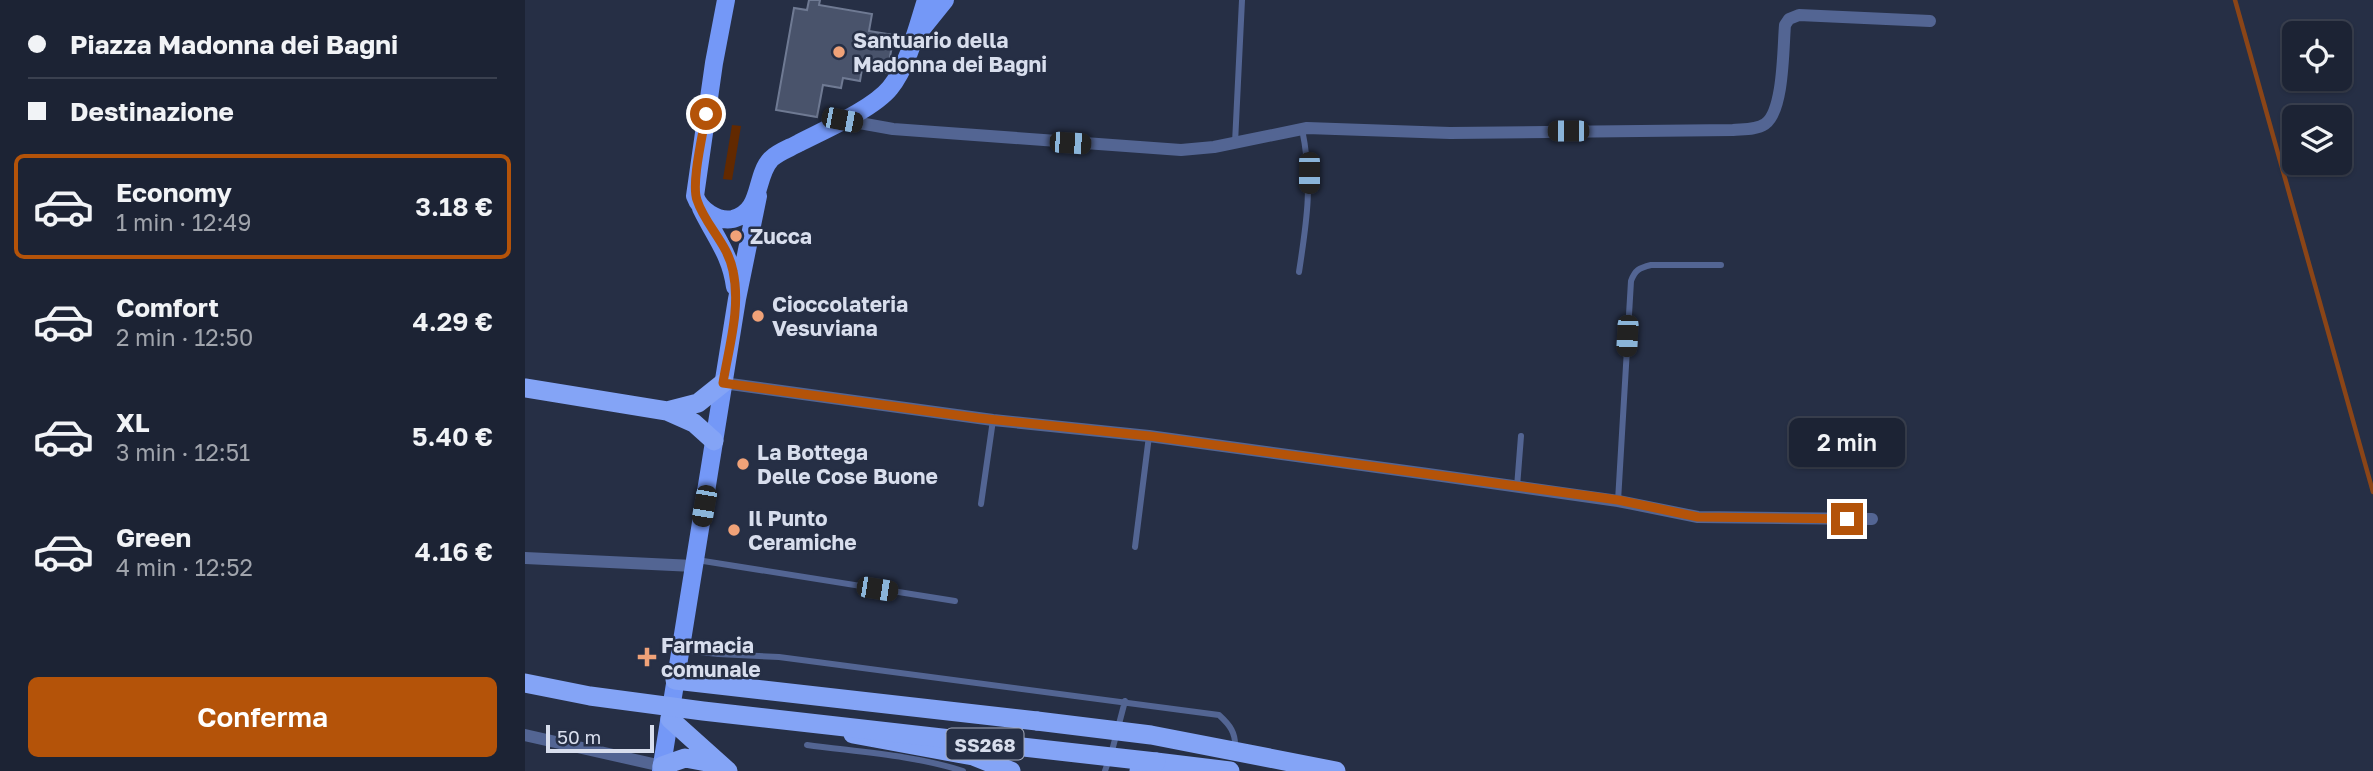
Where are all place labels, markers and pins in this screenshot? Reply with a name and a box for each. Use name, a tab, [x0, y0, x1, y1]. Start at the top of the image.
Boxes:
place label: Santuario della Madonna dei Bagni	[853, 27, 1047, 77]
marker: Santuario della Madonna dei Bagni	[831, 44, 847, 60]
place label: Zucca	[750, 223, 812, 249]
marker: Zucca	[728, 228, 744, 244]
place label: Cioccolateria Vesuviana	[772, 291, 908, 341]
marker: Cioccolateria Vesuviana	[750, 308, 766, 324]
place label: La Bottega Delle Cose Buone	[757, 439, 938, 489]
marker: La Bottega Delle Cose Buone	[735, 456, 751, 472]
place label: Il Punto Ceramiche	[748, 505, 857, 555]
marker: Il Punto Ceramiche	[726, 522, 742, 538]
place label: Farmacia comunale	[661, 632, 761, 682]
marker: Farmacia comunale	[639, 649, 655, 665]

